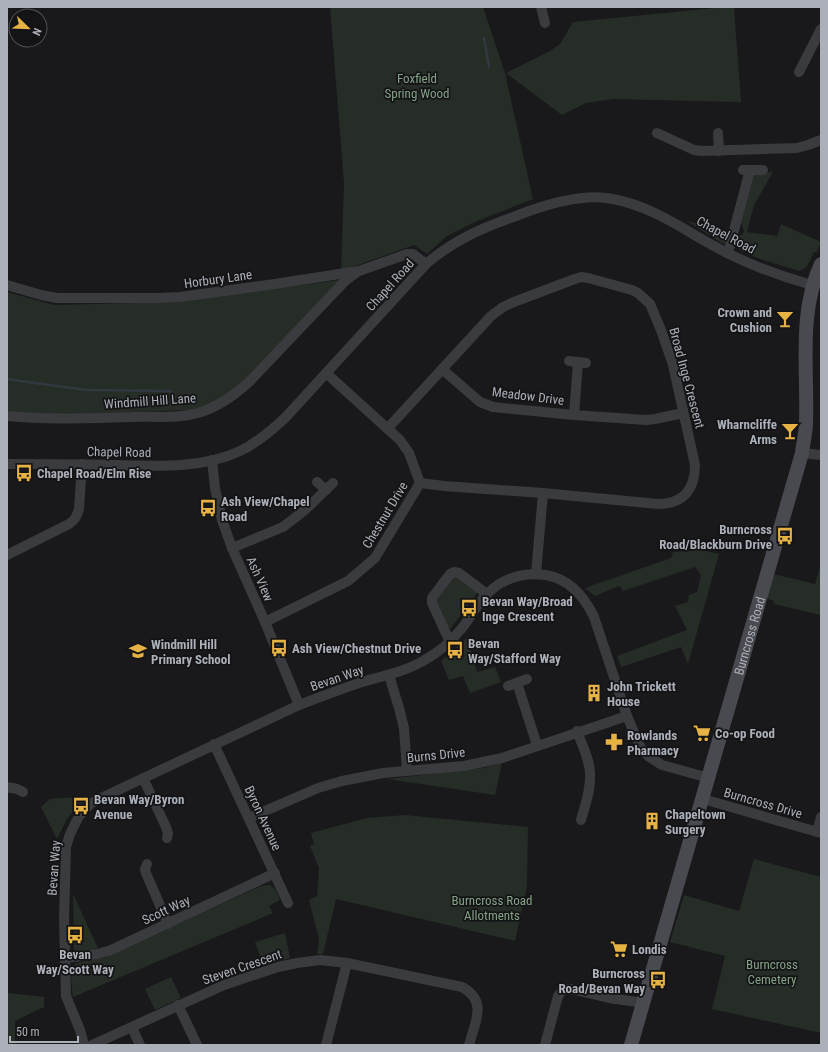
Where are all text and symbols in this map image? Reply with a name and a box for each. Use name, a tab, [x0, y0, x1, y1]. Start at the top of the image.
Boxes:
north arrow	[8, 8, 48, 48]
text: N	[29, 26, 44, 38]
park label: Foxfield Spring Wood	[385, 71, 450, 101]
street label: Chapel Road	[694, 213, 758, 257]
street label: Chapel Road	[363, 256, 417, 314]
street label: Horbury Lane	[183, 267, 253, 291]
place label: Crown and Cushion	[717, 305, 772, 335]
bar icon: Crown and Cushion	[775, 309, 795, 329]
street label: Broad Inge Crescent	[666, 326, 708, 430]
street label: Meadow Drive	[491, 384, 565, 408]
street label: Windmill Hill Lane	[104, 390, 196, 412]
place label: Wharncliffe Arms	[717, 417, 777, 447]
bar icon: Wharncliffe Arms	[780, 421, 800, 441]
street label: Chapel Road	[87, 444, 151, 460]
bus stop icon: Chapel Road/Elm Rise	[14, 463, 34, 483]
place label: Chapel Road/Elm Rise	[37, 466, 151, 481]
street label: Chestnut Drive	[359, 479, 411, 551]
place label: Ash View/Chapel Road	[221, 494, 309, 524]
bus stop icon: Ash View/Chapel Road	[198, 498, 218, 518]
place label: Burncross Road/Blackburn Drive	[659, 522, 772, 552]
bus stop icon: Burncross Road/Blackburn Drive	[775, 526, 795, 546]
street label: Ash View	[243, 554, 277, 604]
place label: Bevan Way/Broad Inge Crescent	[482, 594, 573, 624]
street label: Burncross Road	[731, 595, 768, 677]
bus stop icon: Bevan Way/Broad Inge Crescent	[459, 598, 479, 618]
place label: Bevan Way/Stafford Way	[468, 636, 561, 666]
place label: Windmill Hill Primary School	[151, 637, 231, 667]
bus stop icon: Ash View/Chestnut Drive	[269, 638, 289, 658]
bus stop icon: Bevan Way/Stafford Way	[445, 640, 465, 660]
school or university icon: Windmill Hill Primary School	[128, 641, 148, 661]
place label: Ash View/Chestnut Drive	[292, 641, 421, 656]
street label: Bevan Way	[308, 662, 366, 694]
place label: John Trickett House	[607, 679, 676, 709]
building icon: John Trickett House	[584, 683, 604, 703]
supermarket icon: Co-op Food	[692, 723, 712, 743]
place label: Co-op Food	[715, 726, 775, 741]
place label: Rowlands Pharmacy	[627, 728, 679, 758]
pharmacy icon: Rowlands Pharmacy	[604, 732, 624, 752]
street label: Burns Drive	[406, 744, 466, 766]
street label: Byron Avenue	[242, 783, 284, 853]
street label: Burncross Drive	[722, 785, 804, 821]
place label: Bevan Way/Byron Avenue	[94, 792, 184, 822]
bus stop icon: Bevan Way/Byron Avenue	[71, 796, 91, 816]
place label: Chapeltown Surgery	[665, 807, 726, 837]
building icon: Chapeltown Surgery	[642, 811, 662, 831]
street label: Bevan Way	[45, 839, 63, 896]
street label: Scott Way	[140, 892, 193, 928]
park label: Burncross Road Allotments	[452, 893, 532, 923]
bus stop icon: Bevan Way/Scott Way	[65, 925, 85, 945]
supermarket icon: Londis	[609, 939, 629, 959]
place label: Londis	[632, 942, 667, 957]
street label: Steven Crescent	[200, 946, 284, 988]
place label: Bevan Way/Scott Way	[36, 947, 114, 977]
park label: Burncross Cemetery	[746, 957, 798, 987]
place label: Burncross Road/Bevan Way	[558, 966, 645, 996]
bus stop icon: Burncross Road/Bevan Way	[648, 970, 668, 990]
scale bar	[10, 1018, 78, 1044]
text: 50 m	[16, 1025, 40, 1039]

